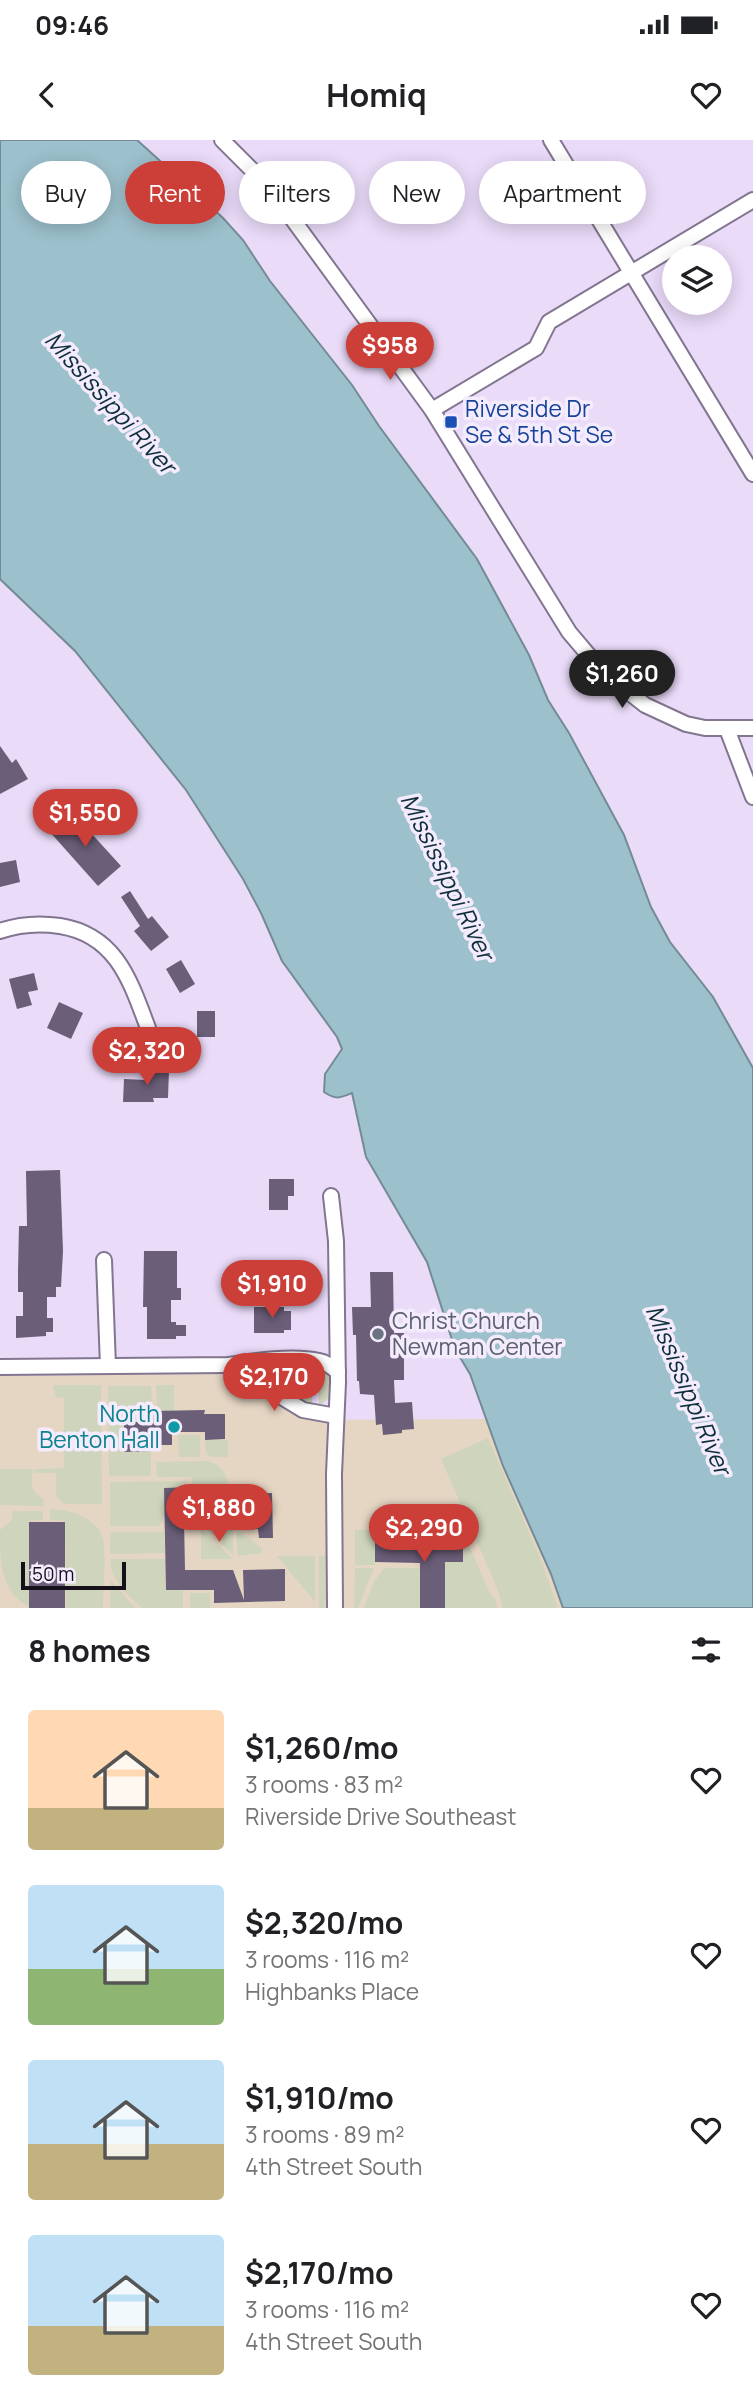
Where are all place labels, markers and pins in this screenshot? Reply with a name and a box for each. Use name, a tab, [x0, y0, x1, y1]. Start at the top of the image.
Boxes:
pin: $958	[349, 322, 431, 382]
place label: Riverside Dr Se & 5th St Se	[465, 392, 613, 450]
marker: Riverside Dr Se & 5th St Se	[443, 414, 459, 430]
pin: $1,260	[565, 650, 679, 710]
pin: $1,550	[28, 790, 142, 849]
pin: $2,320	[90, 1028, 204, 1087]
pin: $1,910	[215, 1260, 329, 1320]
place label: Christ Church Newman Center	[392, 1304, 563, 1362]
marker: Christ Church Newman Center	[370, 1326, 386, 1342]
pin: $2,170	[217, 1354, 331, 1413]
place label: North Benton Hall	[39, 1397, 160, 1455]
marker: North Benton Hall	[166, 1419, 182, 1435]
pin: $1,880	[162, 1484, 276, 1544]
pin: $2,290	[367, 1504, 481, 1564]

